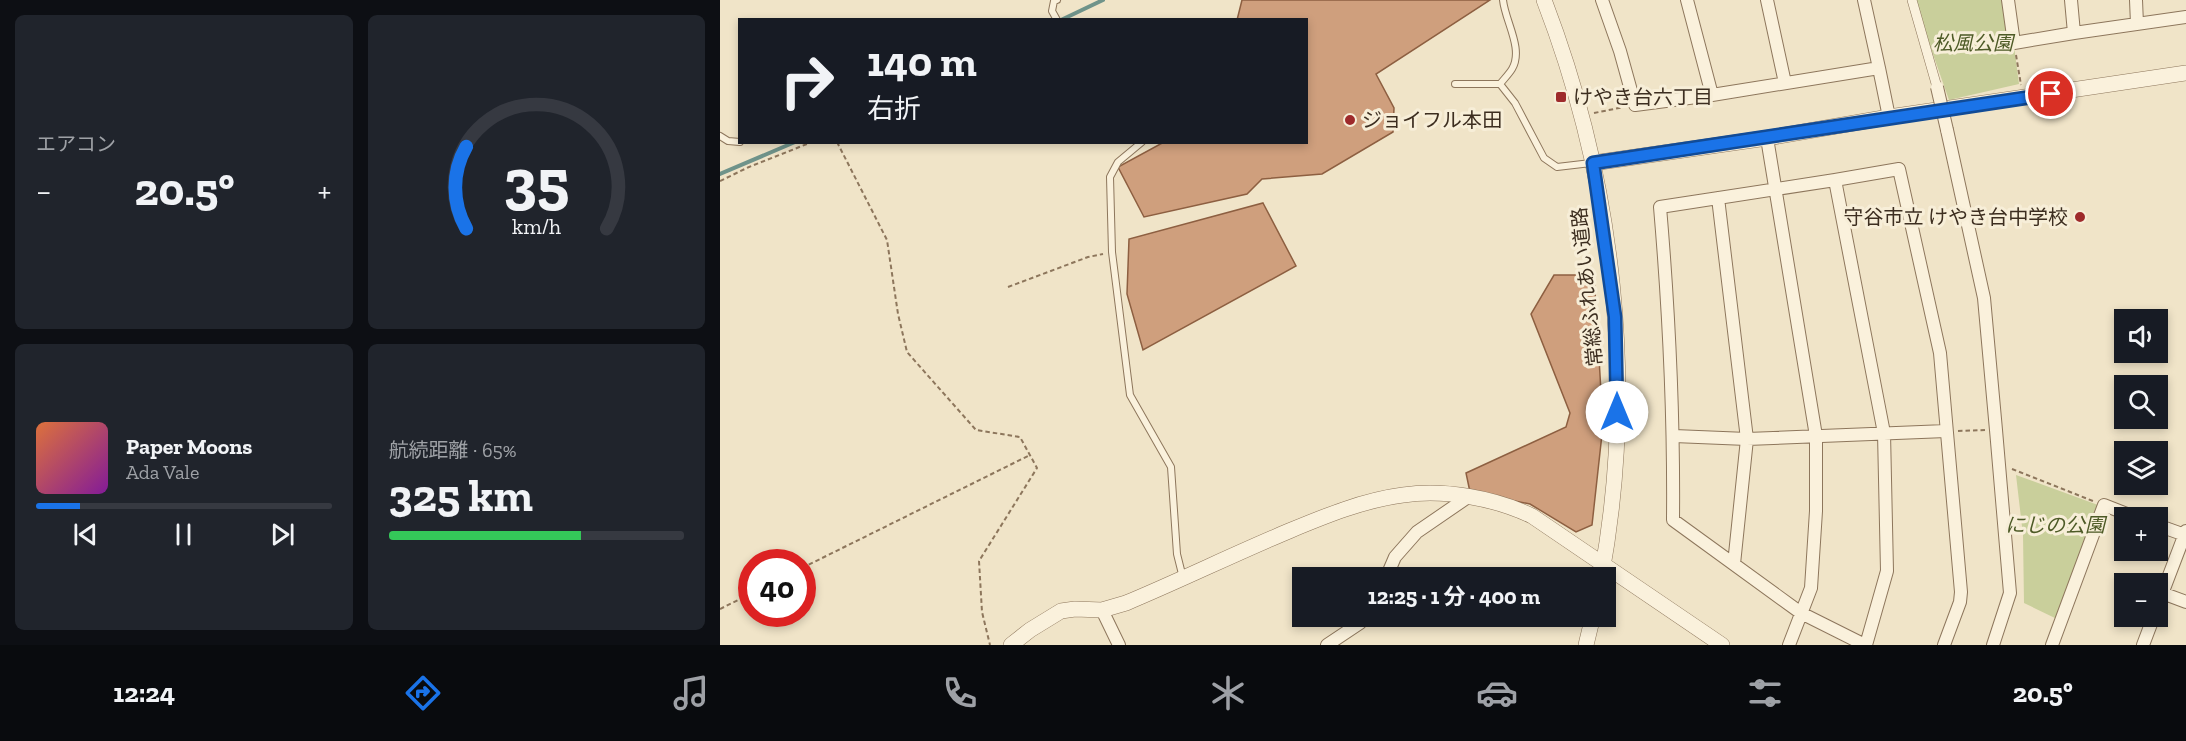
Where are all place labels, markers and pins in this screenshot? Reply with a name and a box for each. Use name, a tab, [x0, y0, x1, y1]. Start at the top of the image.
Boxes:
pin	[2025, 68, 2076, 119]
place label: けやき台六丁目	[1573, 85, 1713, 109]
marker: けやき台六丁目	[1554, 90, 1568, 104]
place label: ジョイフル本田	[1362, 108, 1502, 132]
marker: ジョイフル本田	[1343, 113, 1357, 127]
place label: 守谷市立 けやき台中学校	[1843, 205, 2068, 229]
marker: 守谷市立 けやき台中学校	[2073, 210, 2087, 224]

